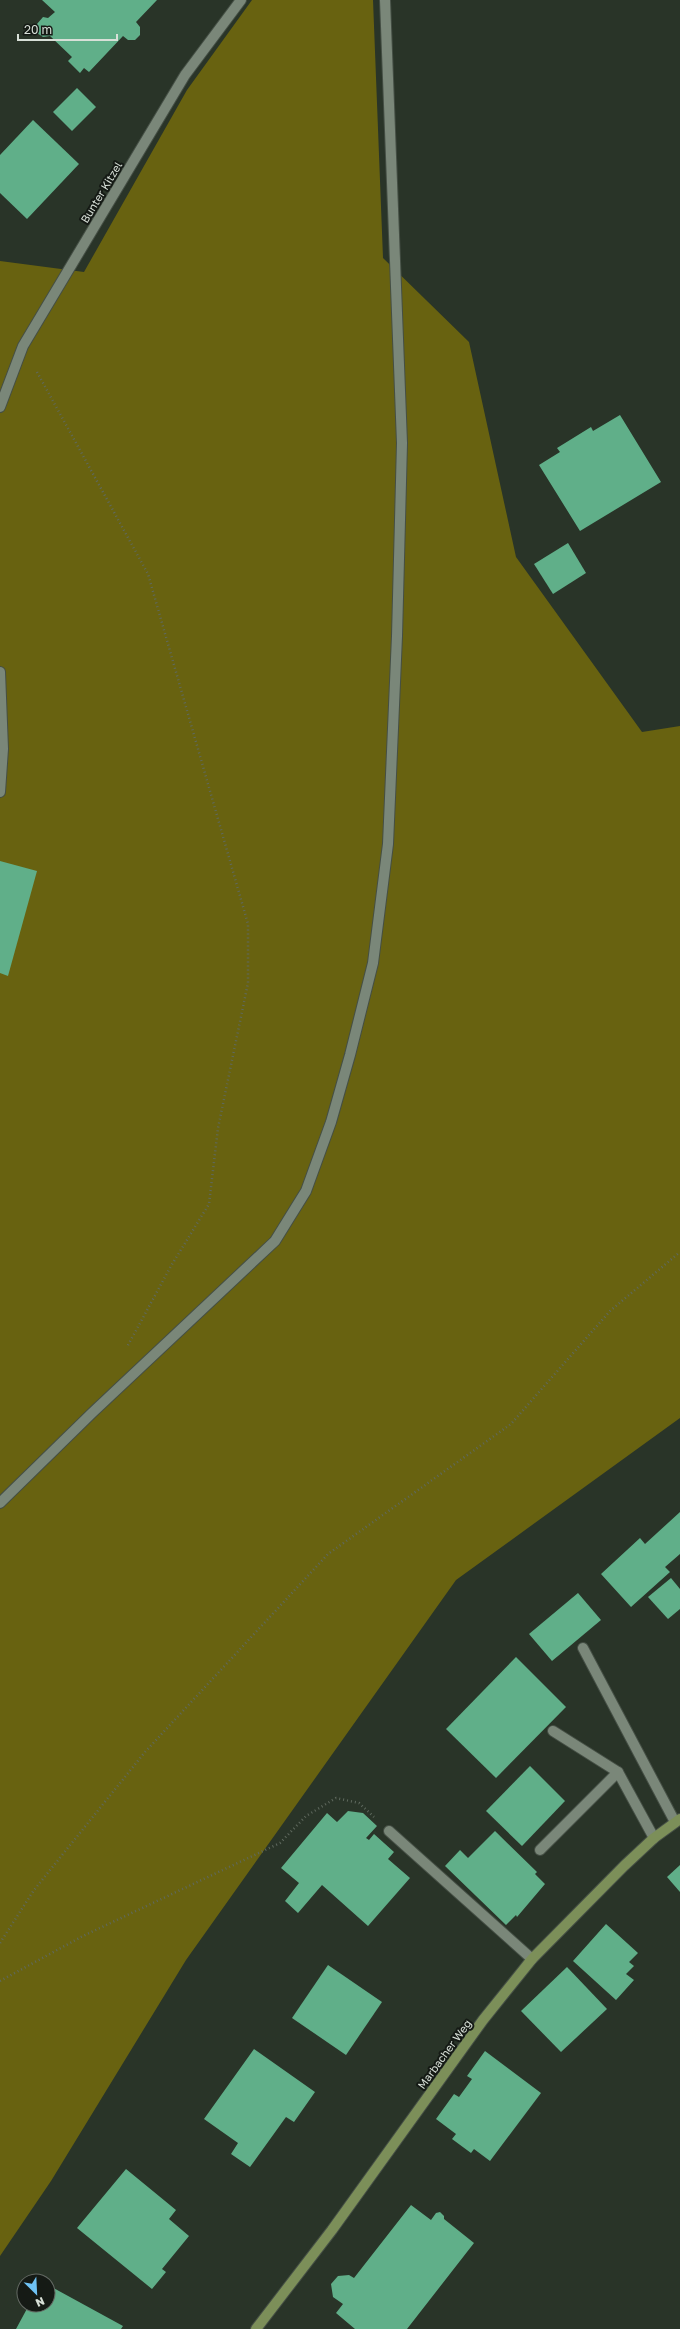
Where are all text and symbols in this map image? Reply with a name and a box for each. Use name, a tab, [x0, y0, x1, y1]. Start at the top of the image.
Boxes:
scale bar	[18, 16, 117, 42]
text: 20 m	[24, 22, 52, 37]
street label: Bunter Kitzel	[78, 159, 125, 225]
street label: Marbacher Weg	[415, 2017, 473, 2091]
north arrow	[16, 2273, 56, 2313]
text: N	[34, 2295, 47, 2310]

